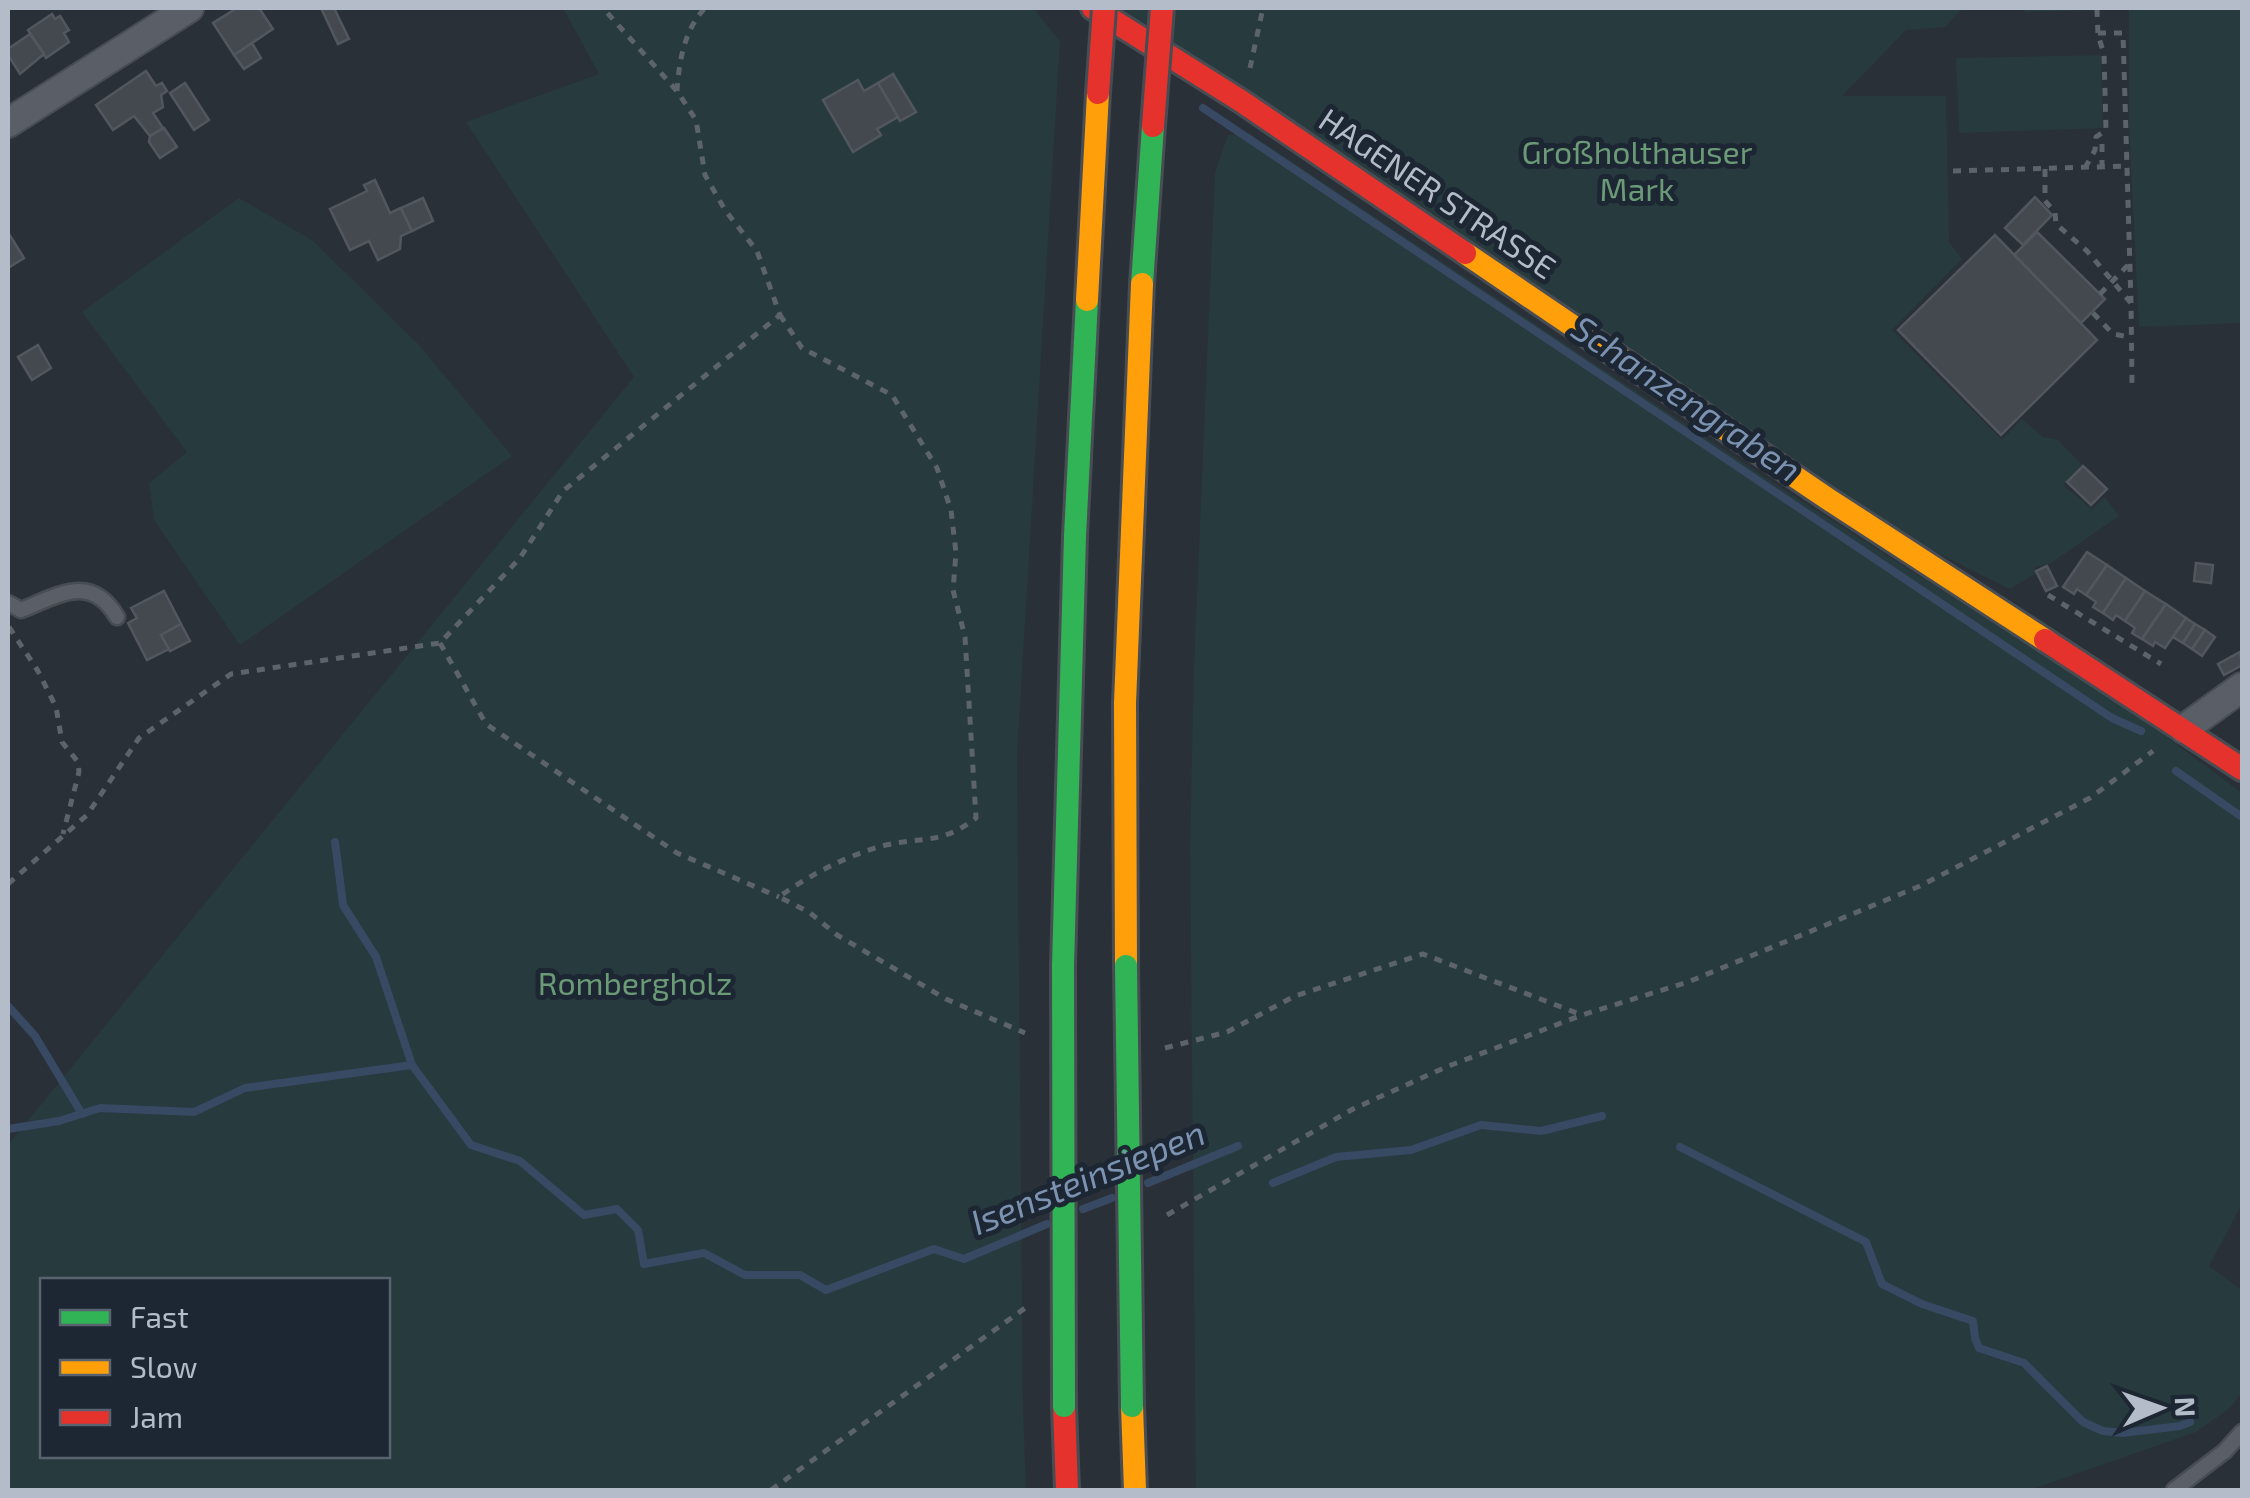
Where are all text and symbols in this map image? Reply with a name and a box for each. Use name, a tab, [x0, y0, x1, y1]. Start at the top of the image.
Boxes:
street label: HAGENER STRASSE	[1313, 99, 1563, 285]
park label: Großholthauser Mark	[1521, 132, 1753, 207]
water label: Schanzengraben	[1565, 305, 1809, 489]
park label: Rombergholz	[538, 963, 732, 1001]
water label: Isensteinsiepen	[964, 1110, 1210, 1242]
legend	[40, 1278, 390, 1458]
text: Fast	[130, 1298, 189, 1334]
text: Slow	[130, 1348, 197, 1384]
north arrow	[2110, 1358, 2210, 1458]
text: N	[2169, 1396, 2203, 1418]
text: Jam	[130, 1398, 183, 1434]

